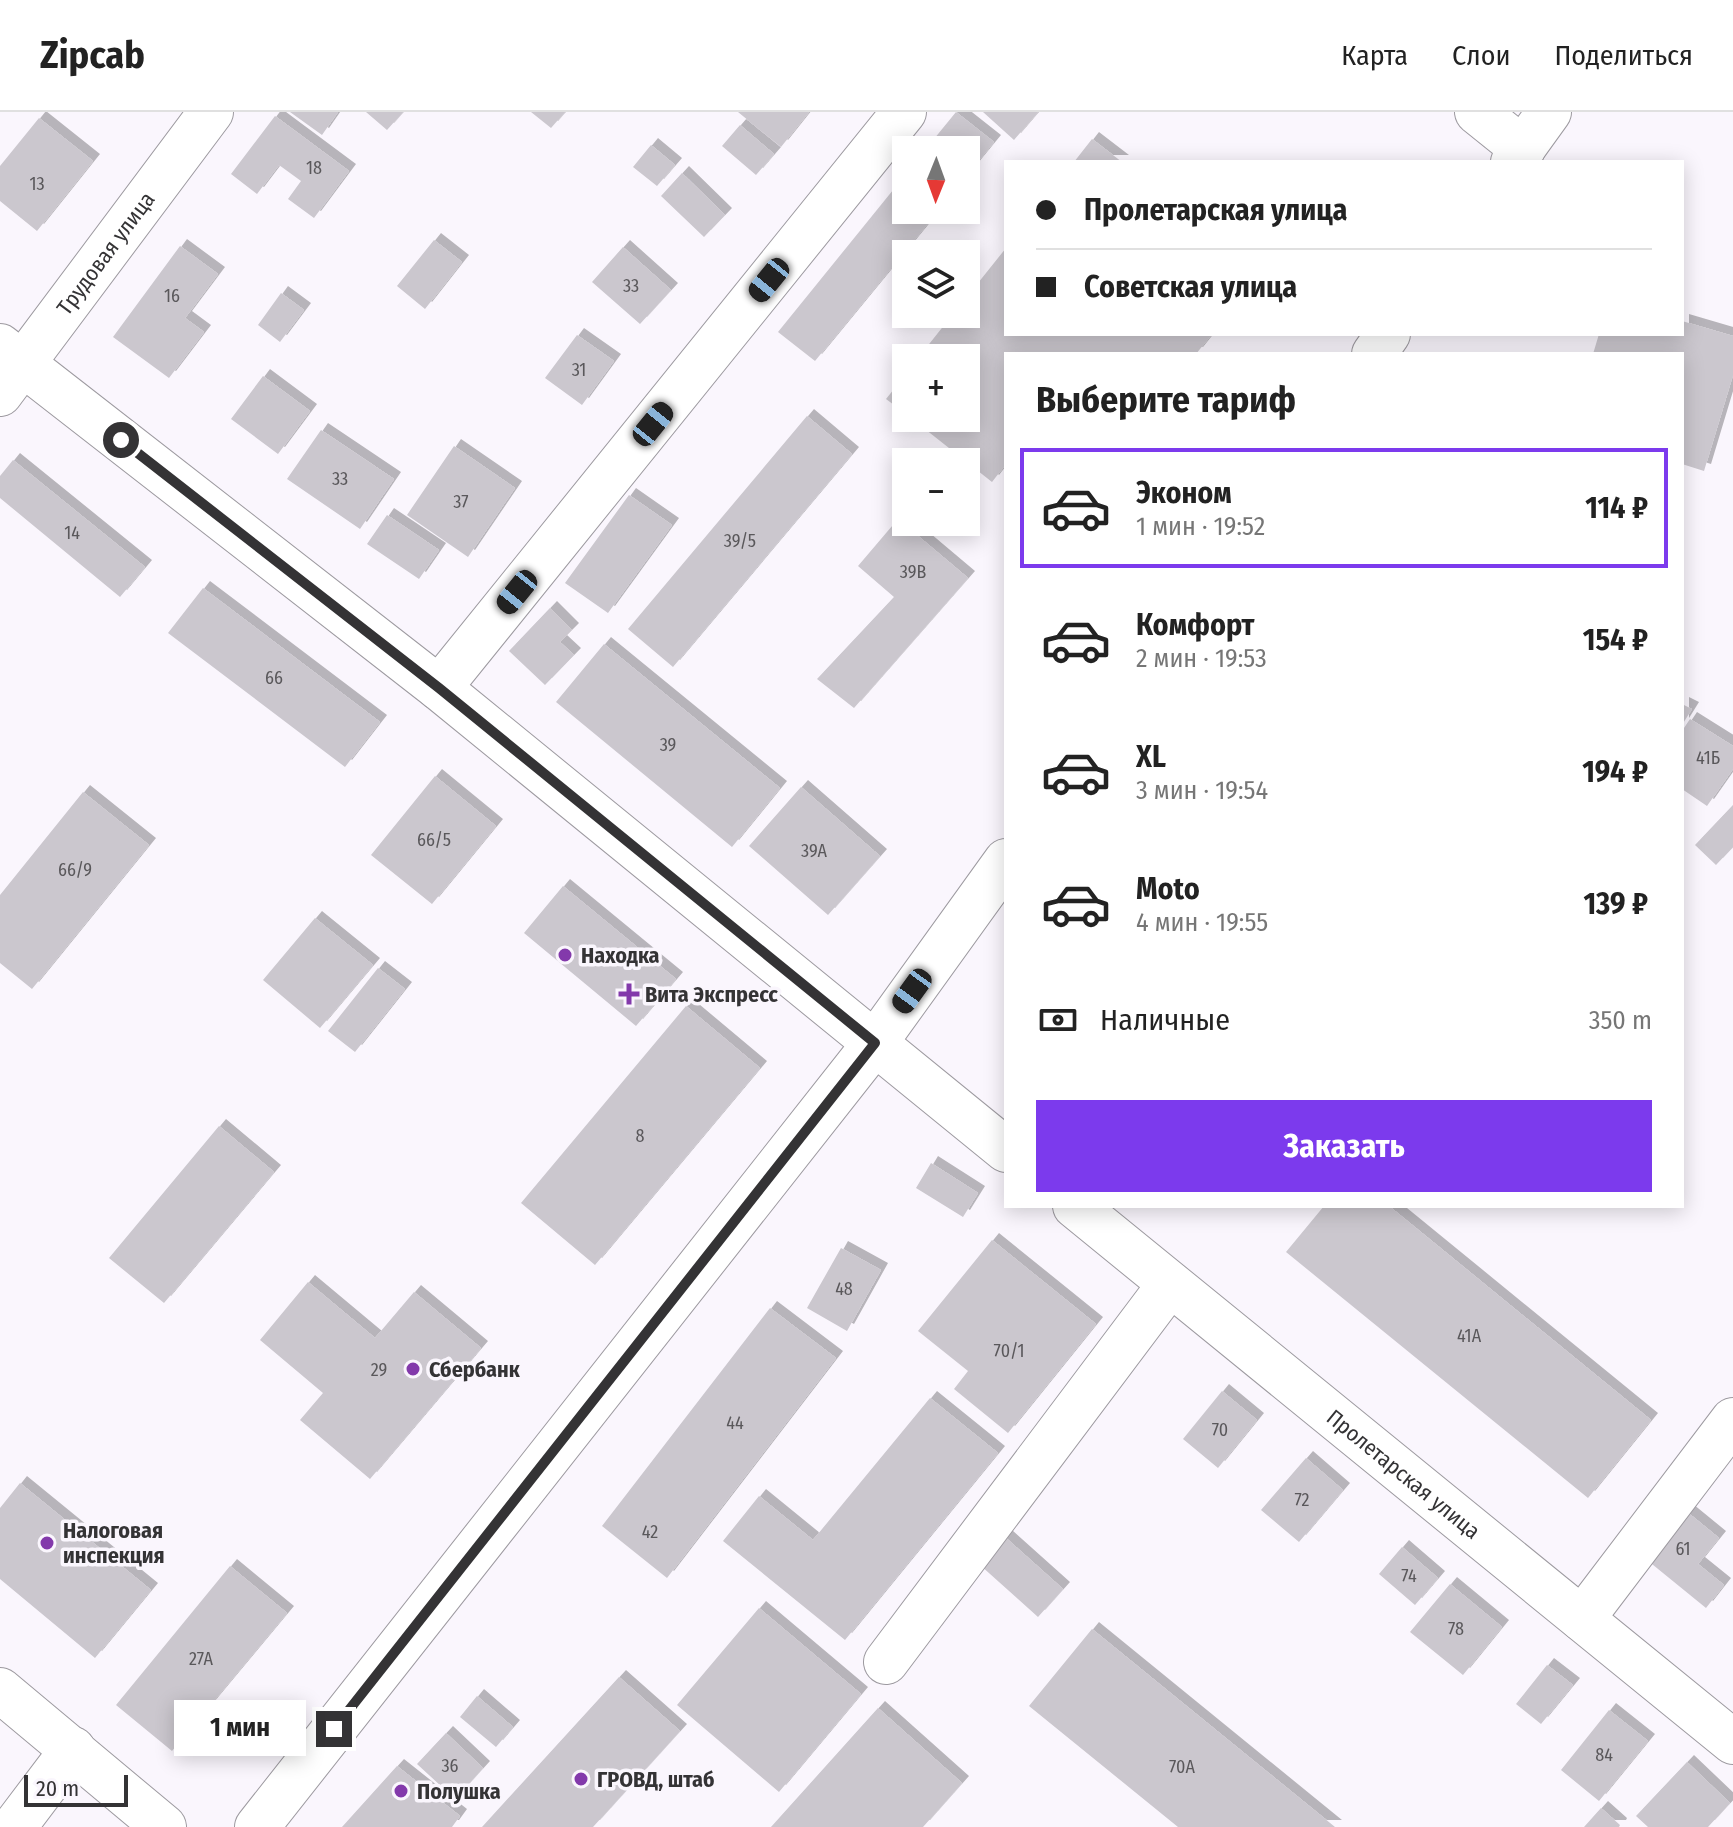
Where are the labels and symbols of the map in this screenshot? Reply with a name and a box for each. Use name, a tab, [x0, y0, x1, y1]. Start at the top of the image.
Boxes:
north arrow	[892, 136, 980, 224]
house number: 18	[306, 157, 322, 179]
house number: 13	[29, 173, 45, 195]
street label: Трудовая улица	[51, 186, 161, 320]
car	[745, 254, 793, 306]
house number: 33	[623, 275, 639, 297]
house number: 16	[164, 285, 180, 307]
house number: 31	[572, 359, 586, 381]
car	[629, 398, 677, 450]
route start	[103, 422, 139, 458]
house number: 33	[332, 468, 348, 490]
house number: 37	[453, 491, 469, 513]
house number: 14	[64, 522, 80, 544]
house number: 39/5	[724, 530, 756, 552]
house number: 39В	[900, 561, 926, 583]
car	[493, 566, 541, 618]
house number: 66	[265, 667, 283, 689]
house number: 39	[660, 734, 676, 756]
house number: 41Б	[1696, 747, 1720, 769]
house number: 66/5	[417, 829, 451, 851]
house number: 39А	[801, 840, 828, 862]
house number: 66/9	[58, 859, 92, 881]
place label: Находка	[581, 942, 660, 969]
marker: Находка	[556, 946, 574, 964]
car	[888, 965, 936, 1017]
place label: Вита Экспресс	[645, 981, 778, 1008]
marker: Вита Экспресс	[620, 985, 638, 1003]
house number: 8	[636, 1125, 645, 1147]
house number: 48	[835, 1278, 853, 1300]
house number: 41А	[1457, 1325, 1482, 1347]
house number: 70/1	[994, 1340, 1024, 1362]
place label: Сбербанк	[429, 1356, 521, 1383]
house number: 29	[371, 1359, 387, 1381]
marker: Сбербанк	[404, 1360, 422, 1378]
street label: Пролетарская улица	[1321, 1404, 1486, 1545]
house number: 44	[726, 1412, 744, 1434]
house number: 70	[1212, 1419, 1228, 1441]
house number: 72	[1294, 1489, 1310, 1511]
place label: Налоговая инспекция	[63, 1517, 165, 1569]
house number: 42	[642, 1521, 658, 1543]
marker: Налоговая инспекция	[38, 1534, 56, 1552]
house number: 61	[1675, 1538, 1691, 1560]
house number: 74	[1401, 1565, 1417, 1587]
house number: 78	[1448, 1618, 1464, 1640]
house number: 27А	[189, 1648, 214, 1670]
callout: 1 мин	[174, 1701, 306, 1757]
route end	[316, 1711, 352, 1747]
house number: 84	[1595, 1744, 1613, 1766]
house number: 36	[441, 1755, 459, 1777]
house number: 70А	[1169, 1756, 1195, 1778]
place label: ГРОВД, штаб	[597, 1766, 715, 1793]
marker: ГРОВД, штаб	[572, 1770, 590, 1788]
scale bar	[24, 1771, 128, 1807]
place label: Полушка	[417, 1778, 501, 1805]
marker: Полушка	[392, 1782, 410, 1800]

